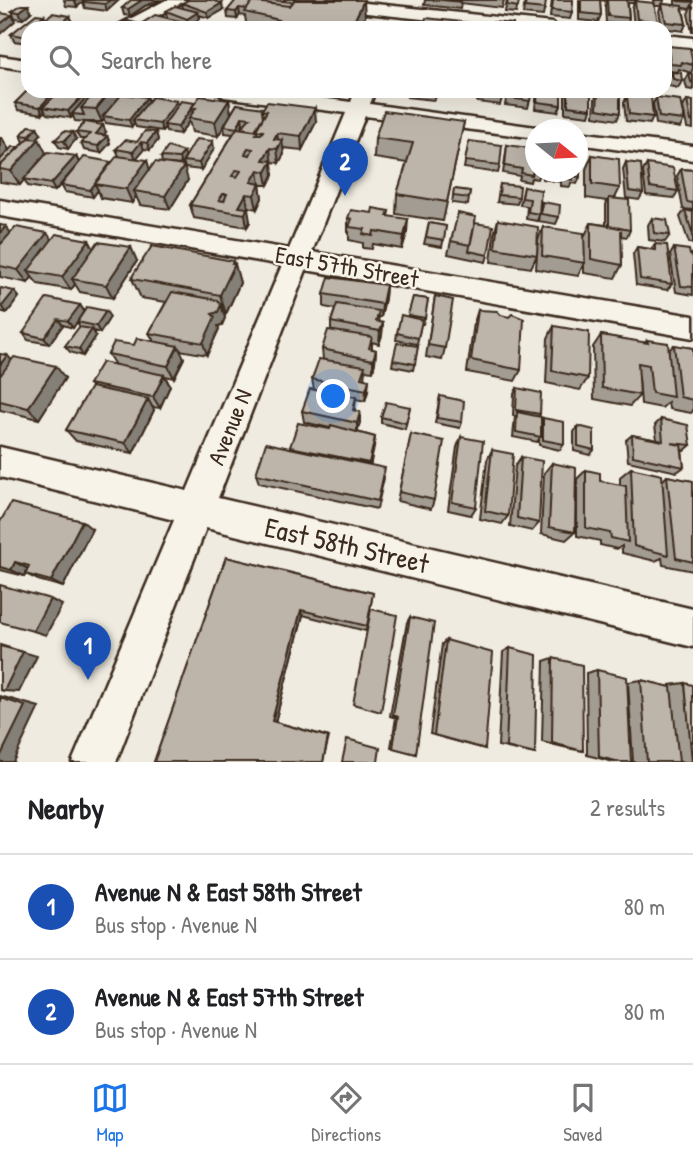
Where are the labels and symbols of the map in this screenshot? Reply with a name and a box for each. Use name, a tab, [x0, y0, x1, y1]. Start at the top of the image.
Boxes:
north arrow	[525, 119, 588, 182]
pin: 2	[322, 138, 368, 196]
street label: East 57th Street	[273, 238, 422, 294]
your location	[316, 379, 350, 413]
street label: Avenue N	[199, 384, 259, 469]
street label: East 58th Street	[261, 508, 433, 582]
pin: 1	[65, 622, 111, 680]

